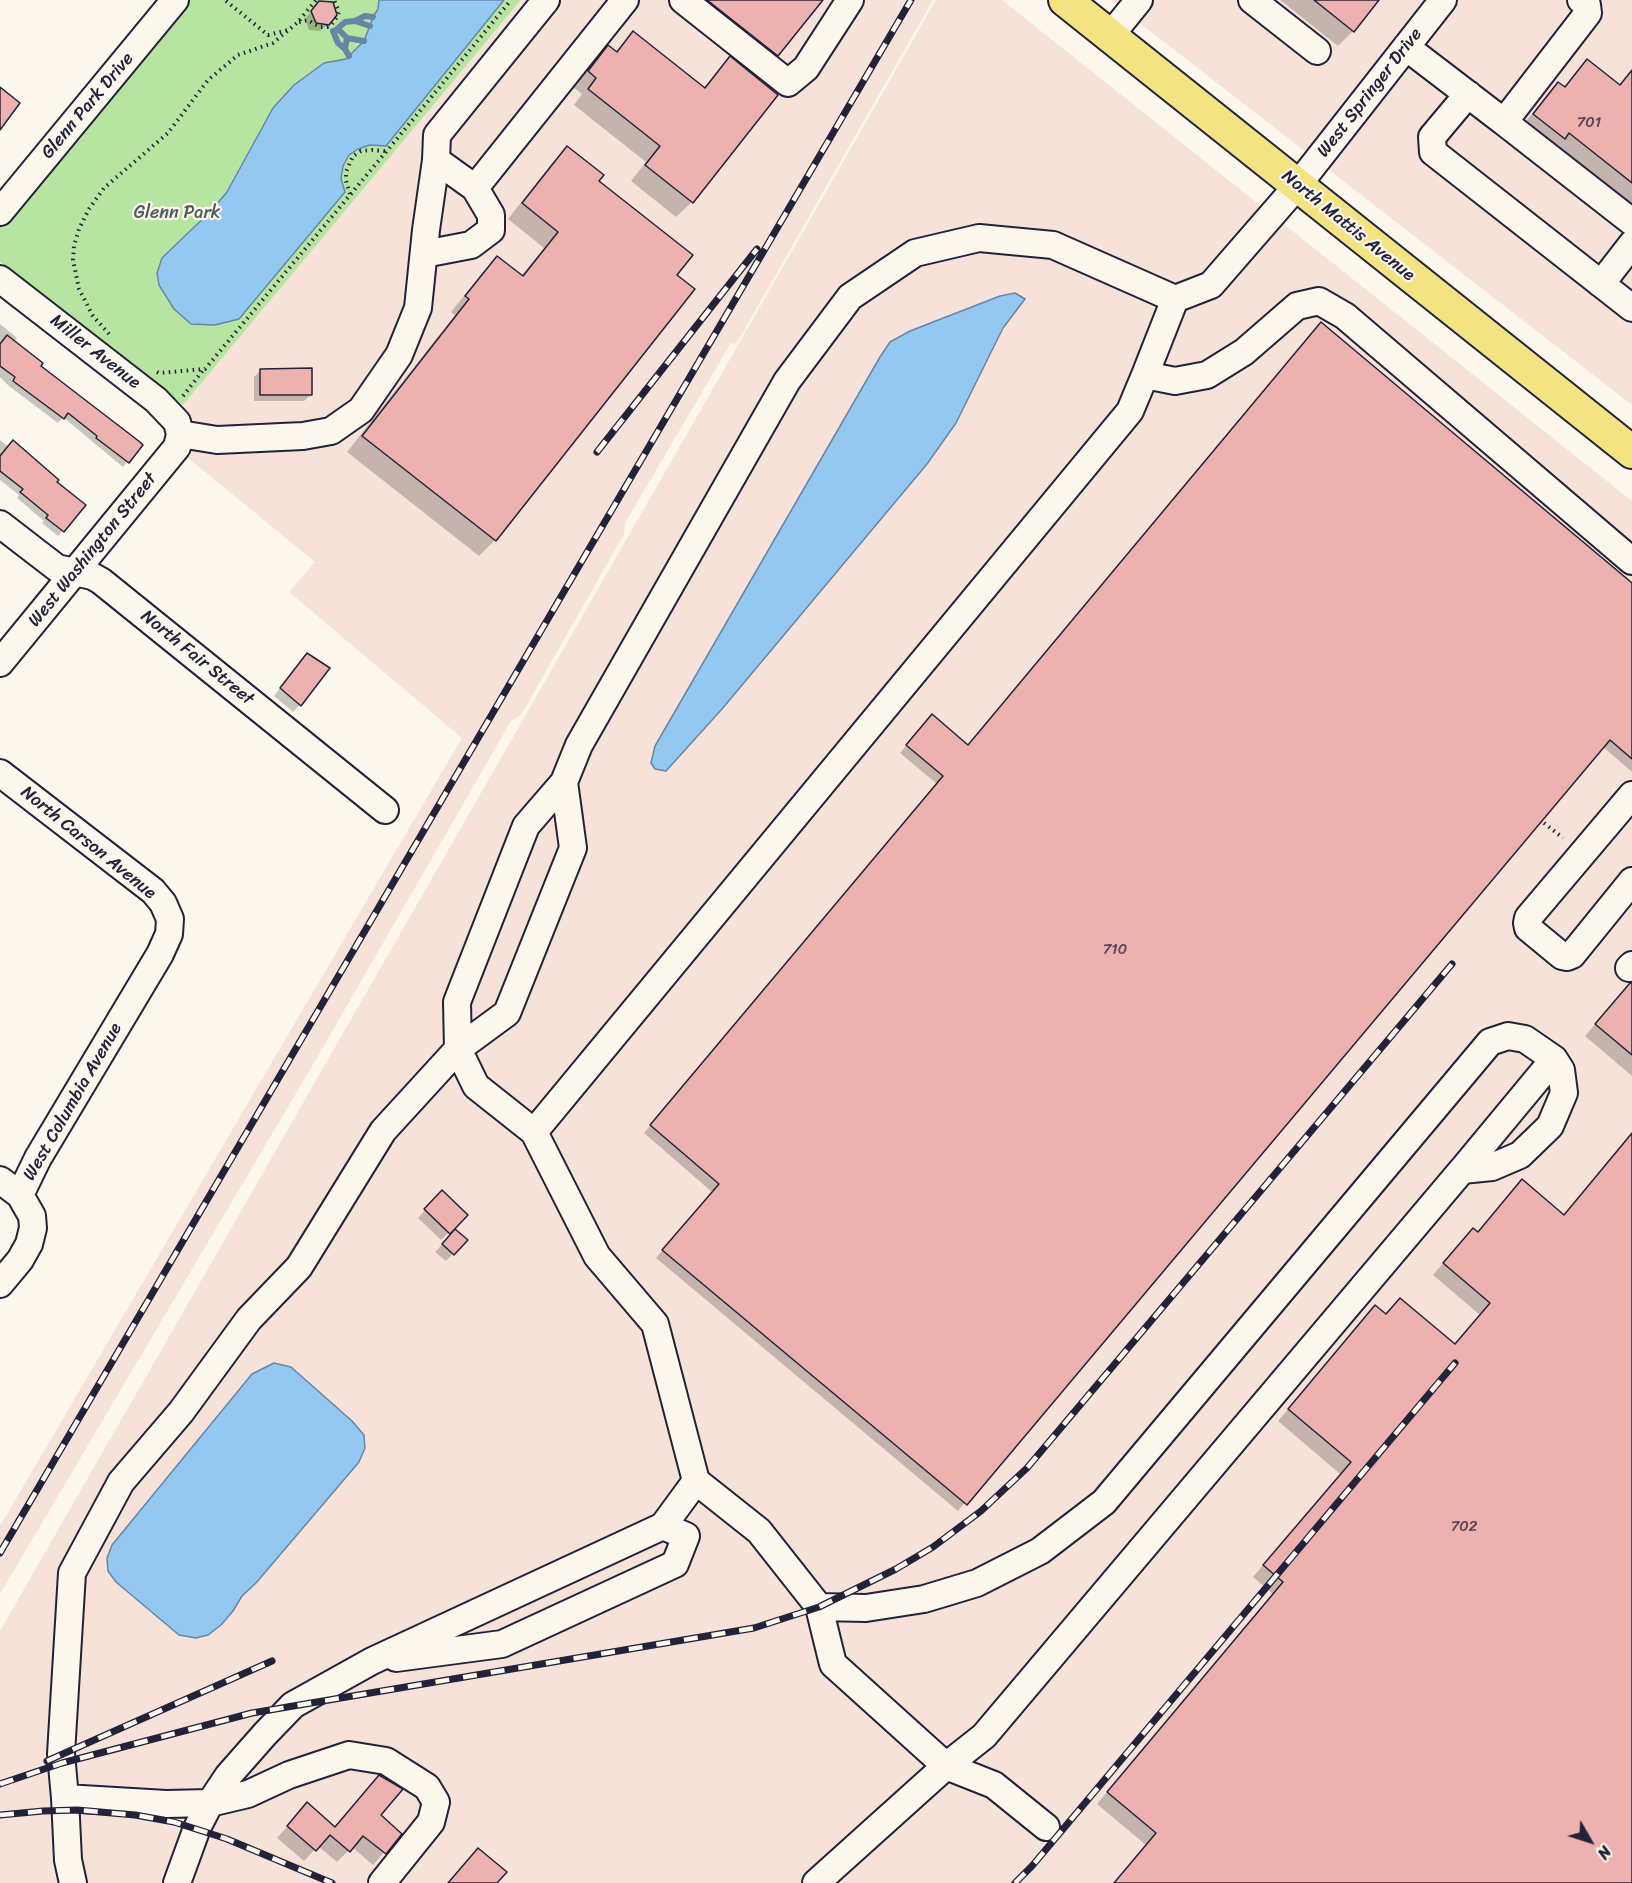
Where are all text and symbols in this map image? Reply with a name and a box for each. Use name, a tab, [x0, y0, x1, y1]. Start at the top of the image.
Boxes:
street label: West Springer Drive	[1313, 24, 1427, 162]
street label: Glenn Park Drive	[37, 48, 139, 164]
house number: 701	[1577, 114, 1601, 132]
street label: North Mattis Avenue	[1277, 166, 1419, 286]
park label: Glenn Park	[134, 202, 220, 224]
street label: Miller Avenue	[46, 310, 144, 394]
street label: West Washington Street	[24, 469, 162, 631]
street label: North Fair Street	[136, 606, 258, 710]
street label: North Carson Avenue	[16, 782, 160, 904]
house number: 710	[1103, 941, 1127, 959]
street label: West Columbia Avenue	[19, 1019, 127, 1185]
house number: 702	[1451, 1518, 1477, 1536]
north arrow	[1560, 1811, 1620, 1871]
text: N	[1590, 1839, 1619, 1866]

